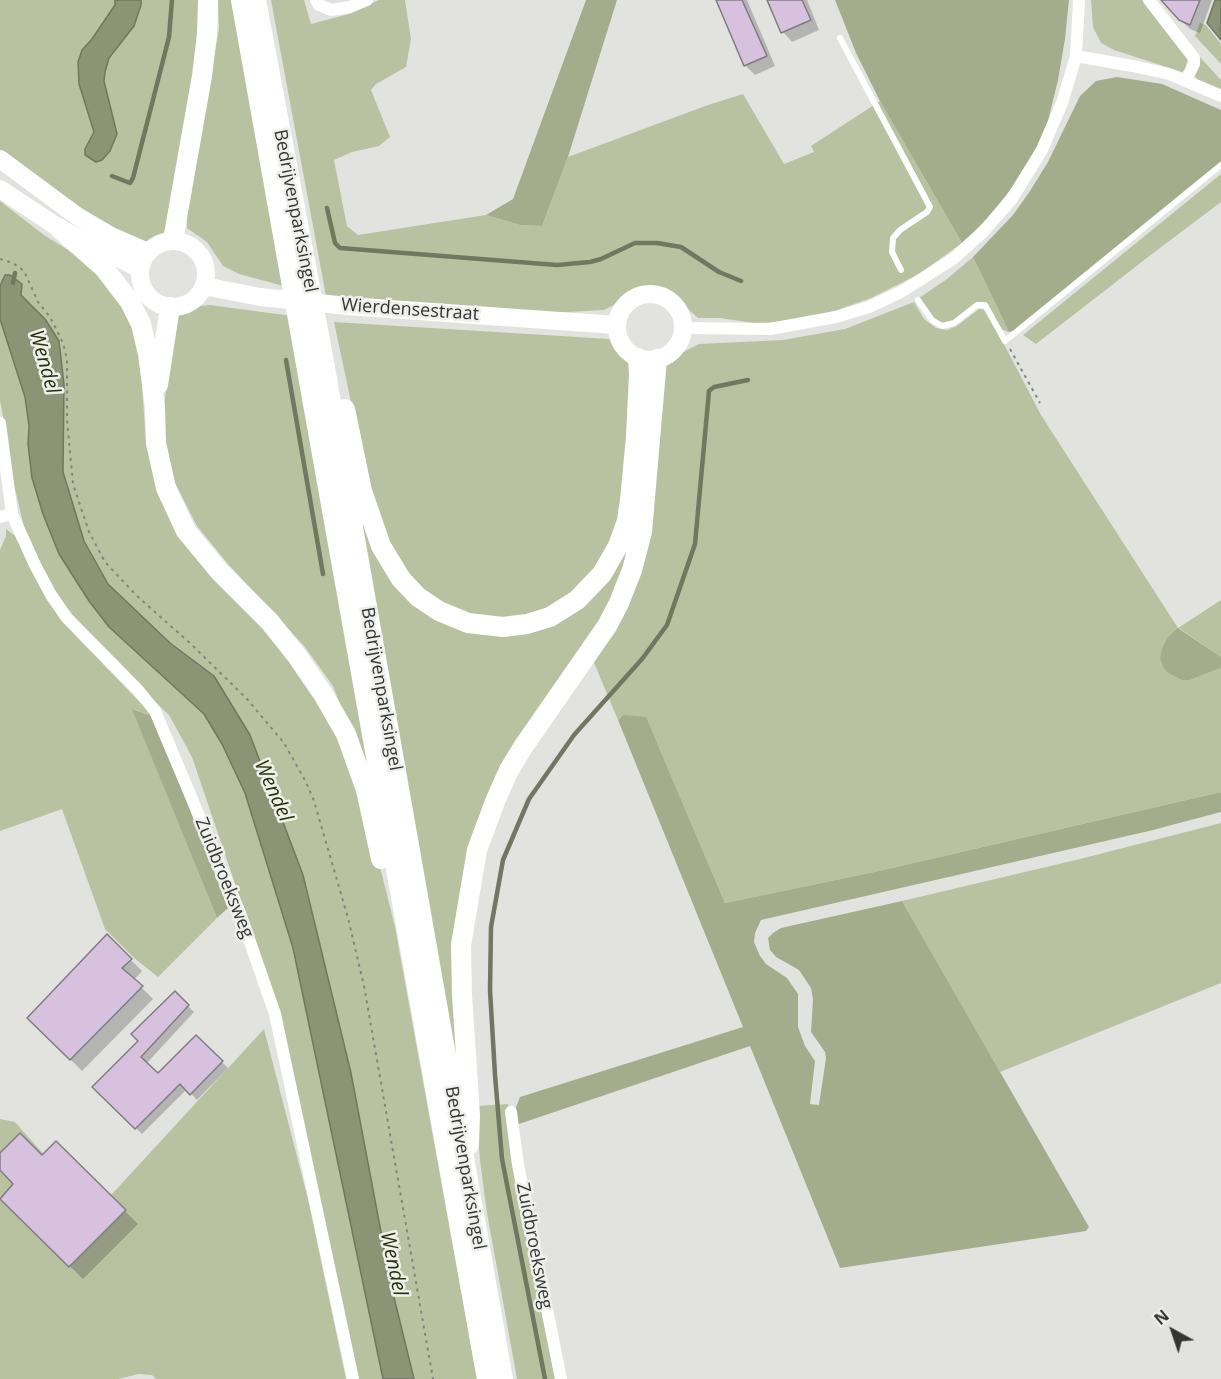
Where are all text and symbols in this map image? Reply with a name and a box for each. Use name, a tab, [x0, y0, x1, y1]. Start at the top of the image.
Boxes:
street label: Bedrijvenparksingel	[269, 128, 321, 294]
street label: Wierdensestraat	[340, 294, 480, 326]
water label: Wendel	[23, 327, 65, 397]
street label: Bedrijvenparksingel	[356, 606, 406, 772]
water label: Wendel	[249, 756, 297, 826]
street label: Zuidbroeksweg	[190, 815, 258, 941]
street label: Bedrijvenparksingel	[440, 1085, 490, 1251]
street label: Zuidbroeksweg	[511, 1181, 557, 1311]
water label: Wendel	[374, 1230, 412, 1298]
north arrow	[1143, 1301, 1203, 1361]
text: N	[1149, 1305, 1173, 1330]

